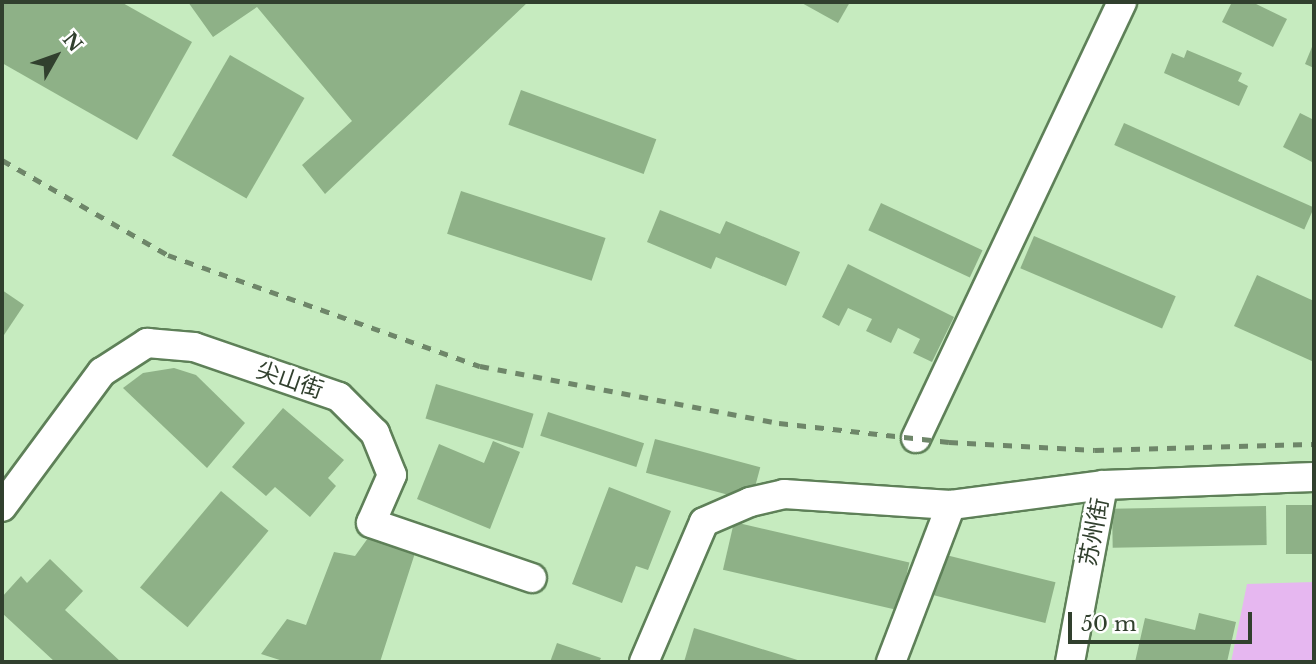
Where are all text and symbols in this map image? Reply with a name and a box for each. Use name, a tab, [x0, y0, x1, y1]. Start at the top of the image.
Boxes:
north arrow	[21, 21, 91, 91]
text: N	[58, 28, 87, 56]
street label: 尖山街	[253, 356, 327, 404]
street label: 苏州街	[1074, 496, 1114, 568]
scale bar	[1071, 598, 1255, 642]
text: 50 m	[1081, 611, 1136, 637]

